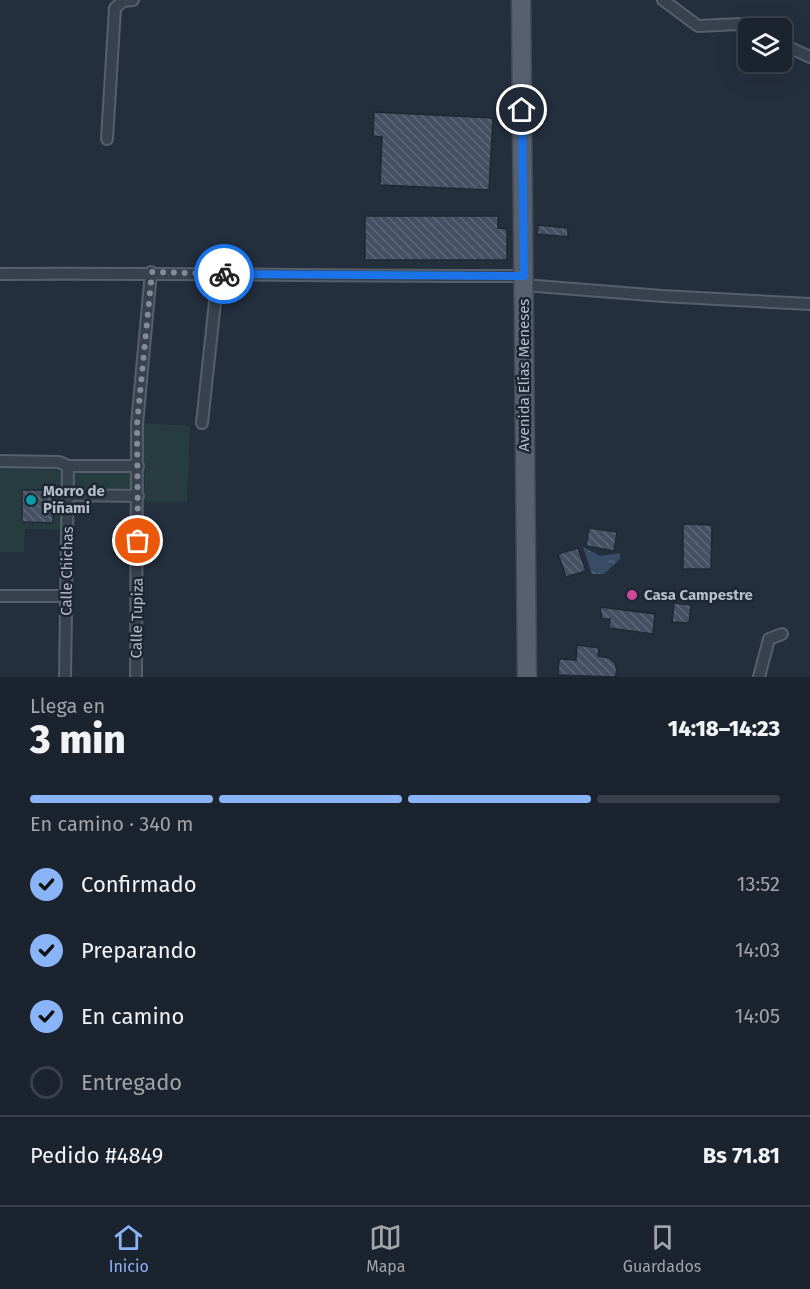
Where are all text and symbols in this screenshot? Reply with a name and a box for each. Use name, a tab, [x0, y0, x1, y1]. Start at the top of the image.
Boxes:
map controls	[738, 18, 792, 72]
button: layers	[738, 18, 792, 72]
pin	[496, 84, 547, 135]
icon: home	[505, 93, 538, 126]
courier	[194, 244, 254, 304]
icon: bike	[208, 258, 241, 291]
street label: Avenida Elías Meneses	[515, 299, 533, 451]
place label: Morro de Piñami	[43, 482, 105, 517]
marker: Morro de Piñami	[24, 493, 38, 507]
pin	[112, 515, 163, 566]
icon: bag	[121, 524, 154, 557]
street label: Calle Chichas	[57, 526, 77, 616]
street label: Calle Tupiza	[127, 578, 147, 658]
place label: Casa Campestre	[644, 586, 753, 604]
marker: Casa Campestre	[625, 588, 639, 602]
text: Llega en	[30, 694, 105, 718]
text: 14:18–14:23	[668, 715, 780, 742]
text: 3 min	[30, 717, 126, 763]
text: En camino · 340 m	[30, 812, 193, 836]
icon: check	[30, 868, 63, 901]
text: Confirmado	[81, 871, 197, 898]
text: 13:52	[737, 872, 780, 896]
icon: check	[30, 934, 63, 967]
text: Preparando	[81, 937, 197, 964]
text: 14:03	[735, 938, 780, 962]
icon: check	[30, 1000, 63, 1033]
text: En camino	[81, 1003, 184, 1030]
text: 14:05	[735, 1004, 780, 1028]
text: Entregado	[81, 1069, 182, 1096]
text: Pedido #4849	[30, 1142, 163, 1169]
text: Bs 71.81	[703, 1142, 780, 1169]
tab: Inicio	[109, 1221, 149, 1276]
tab: Mapa	[366, 1221, 405, 1276]
tab: Guardados	[623, 1221, 701, 1276]

